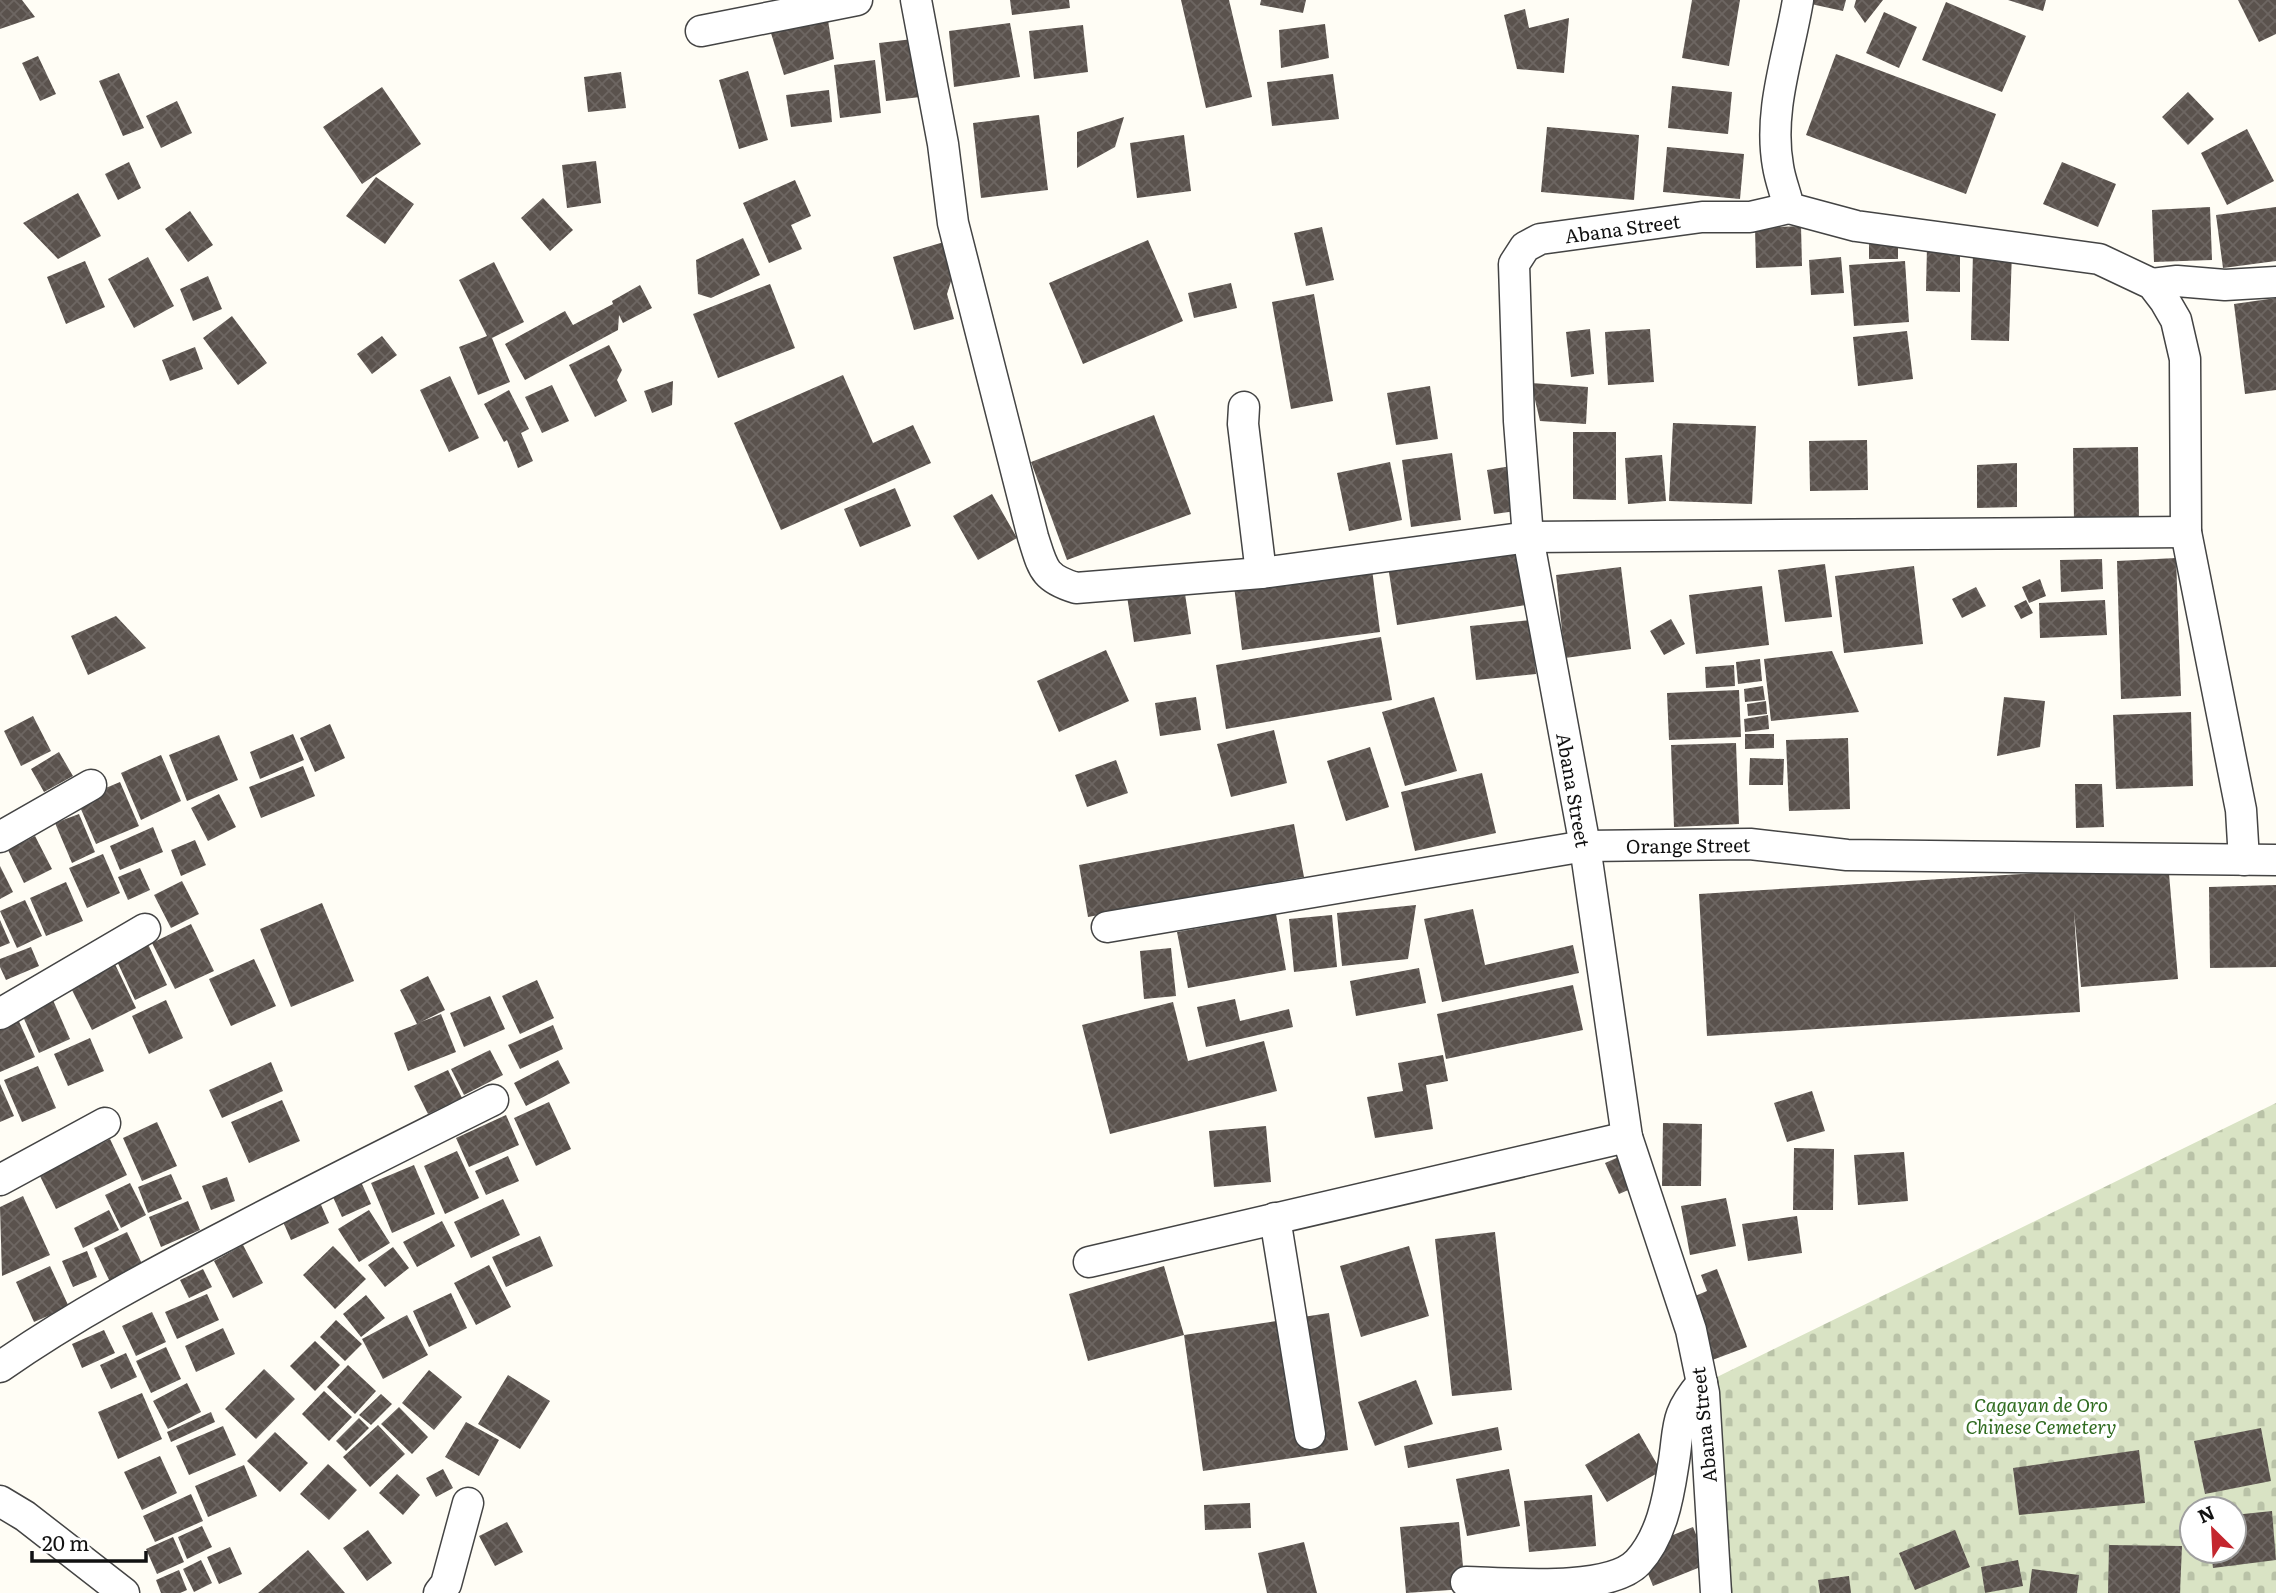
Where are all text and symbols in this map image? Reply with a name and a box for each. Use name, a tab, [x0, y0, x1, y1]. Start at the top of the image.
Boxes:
street label: Abana Street	[1563, 206, 1682, 250]
street label: Abana Street	[1550, 730, 1598, 850]
street label: Orange Street	[1626, 830, 1751, 860]
street label: Abana Street	[1683, 1365, 1723, 1484]
park label: Cagayan de Oro Chinese Cemetery	[1965, 1390, 2117, 1440]
north arrow	[2178, 1495, 2248, 1565]
text: N	[2193, 1498, 2219, 1530]
scale bar	[32, 1520, 145, 1564]
text: 20 m	[42, 1526, 89, 1557]

